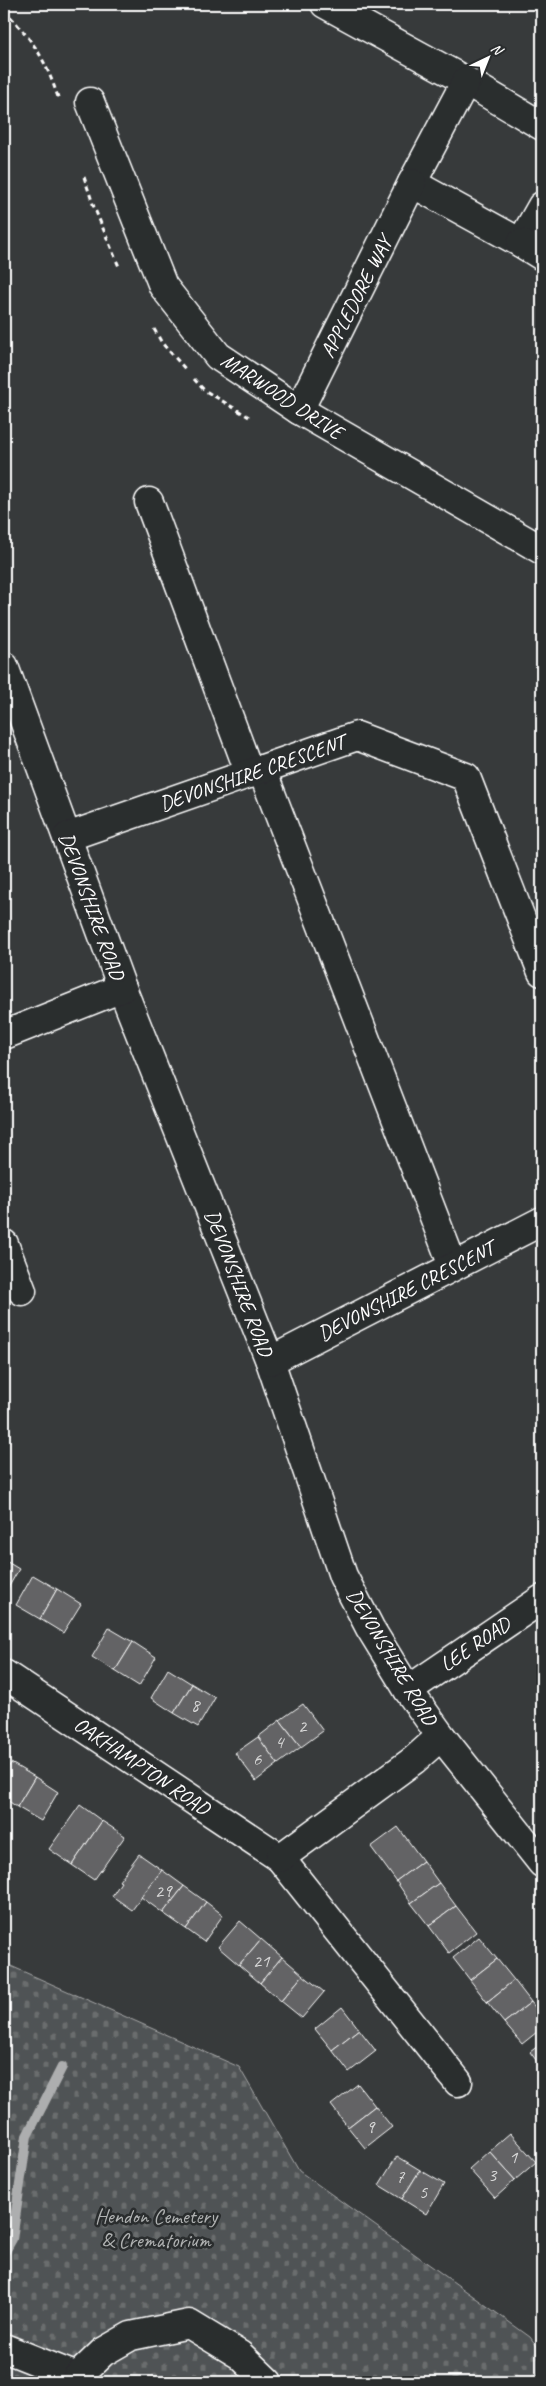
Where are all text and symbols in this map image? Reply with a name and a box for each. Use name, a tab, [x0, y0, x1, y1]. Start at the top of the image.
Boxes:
north arrow	[464, 32, 514, 82]
text: N	[488, 40, 507, 60]
street label: APPLEDORE WAY	[314, 228, 400, 362]
street label: MARWOOD DRIVE	[216, 347, 350, 446]
street label: DEVONSHIRE CRESCENT	[156, 727, 353, 817]
street label: DEVONSHIRE ROAD	[53, 829, 131, 985]
street label: DEVONSHIRE ROAD	[199, 1206, 280, 1362]
street label: DEVONSHIRE CRESCENT	[313, 1233, 503, 1347]
street label: DEVONSHIRE ROAD	[341, 1584, 444, 1732]
street label: LEE ROAD	[435, 1610, 517, 1677]
house number: 8	[191, 1693, 202, 1717]
street label: OAKHAMPTON ROAD	[69, 1711, 216, 1822]
house number: 2	[298, 1714, 308, 1738]
house number: 4	[275, 1730, 286, 1754]
house number: 6	[253, 1747, 263, 1771]
house number: 29	[154, 1879, 173, 1903]
house number: 21	[252, 1949, 271, 1973]
house number: 9	[366, 2115, 376, 2139]
house number: 1	[509, 2145, 519, 2169]
house number: 3	[488, 2163, 498, 2187]
house number: 7	[396, 2165, 406, 2189]
house number: 5	[419, 2180, 429, 2204]
park label: Hendon Cemetery & Crematorium	[95, 2203, 219, 2253]

